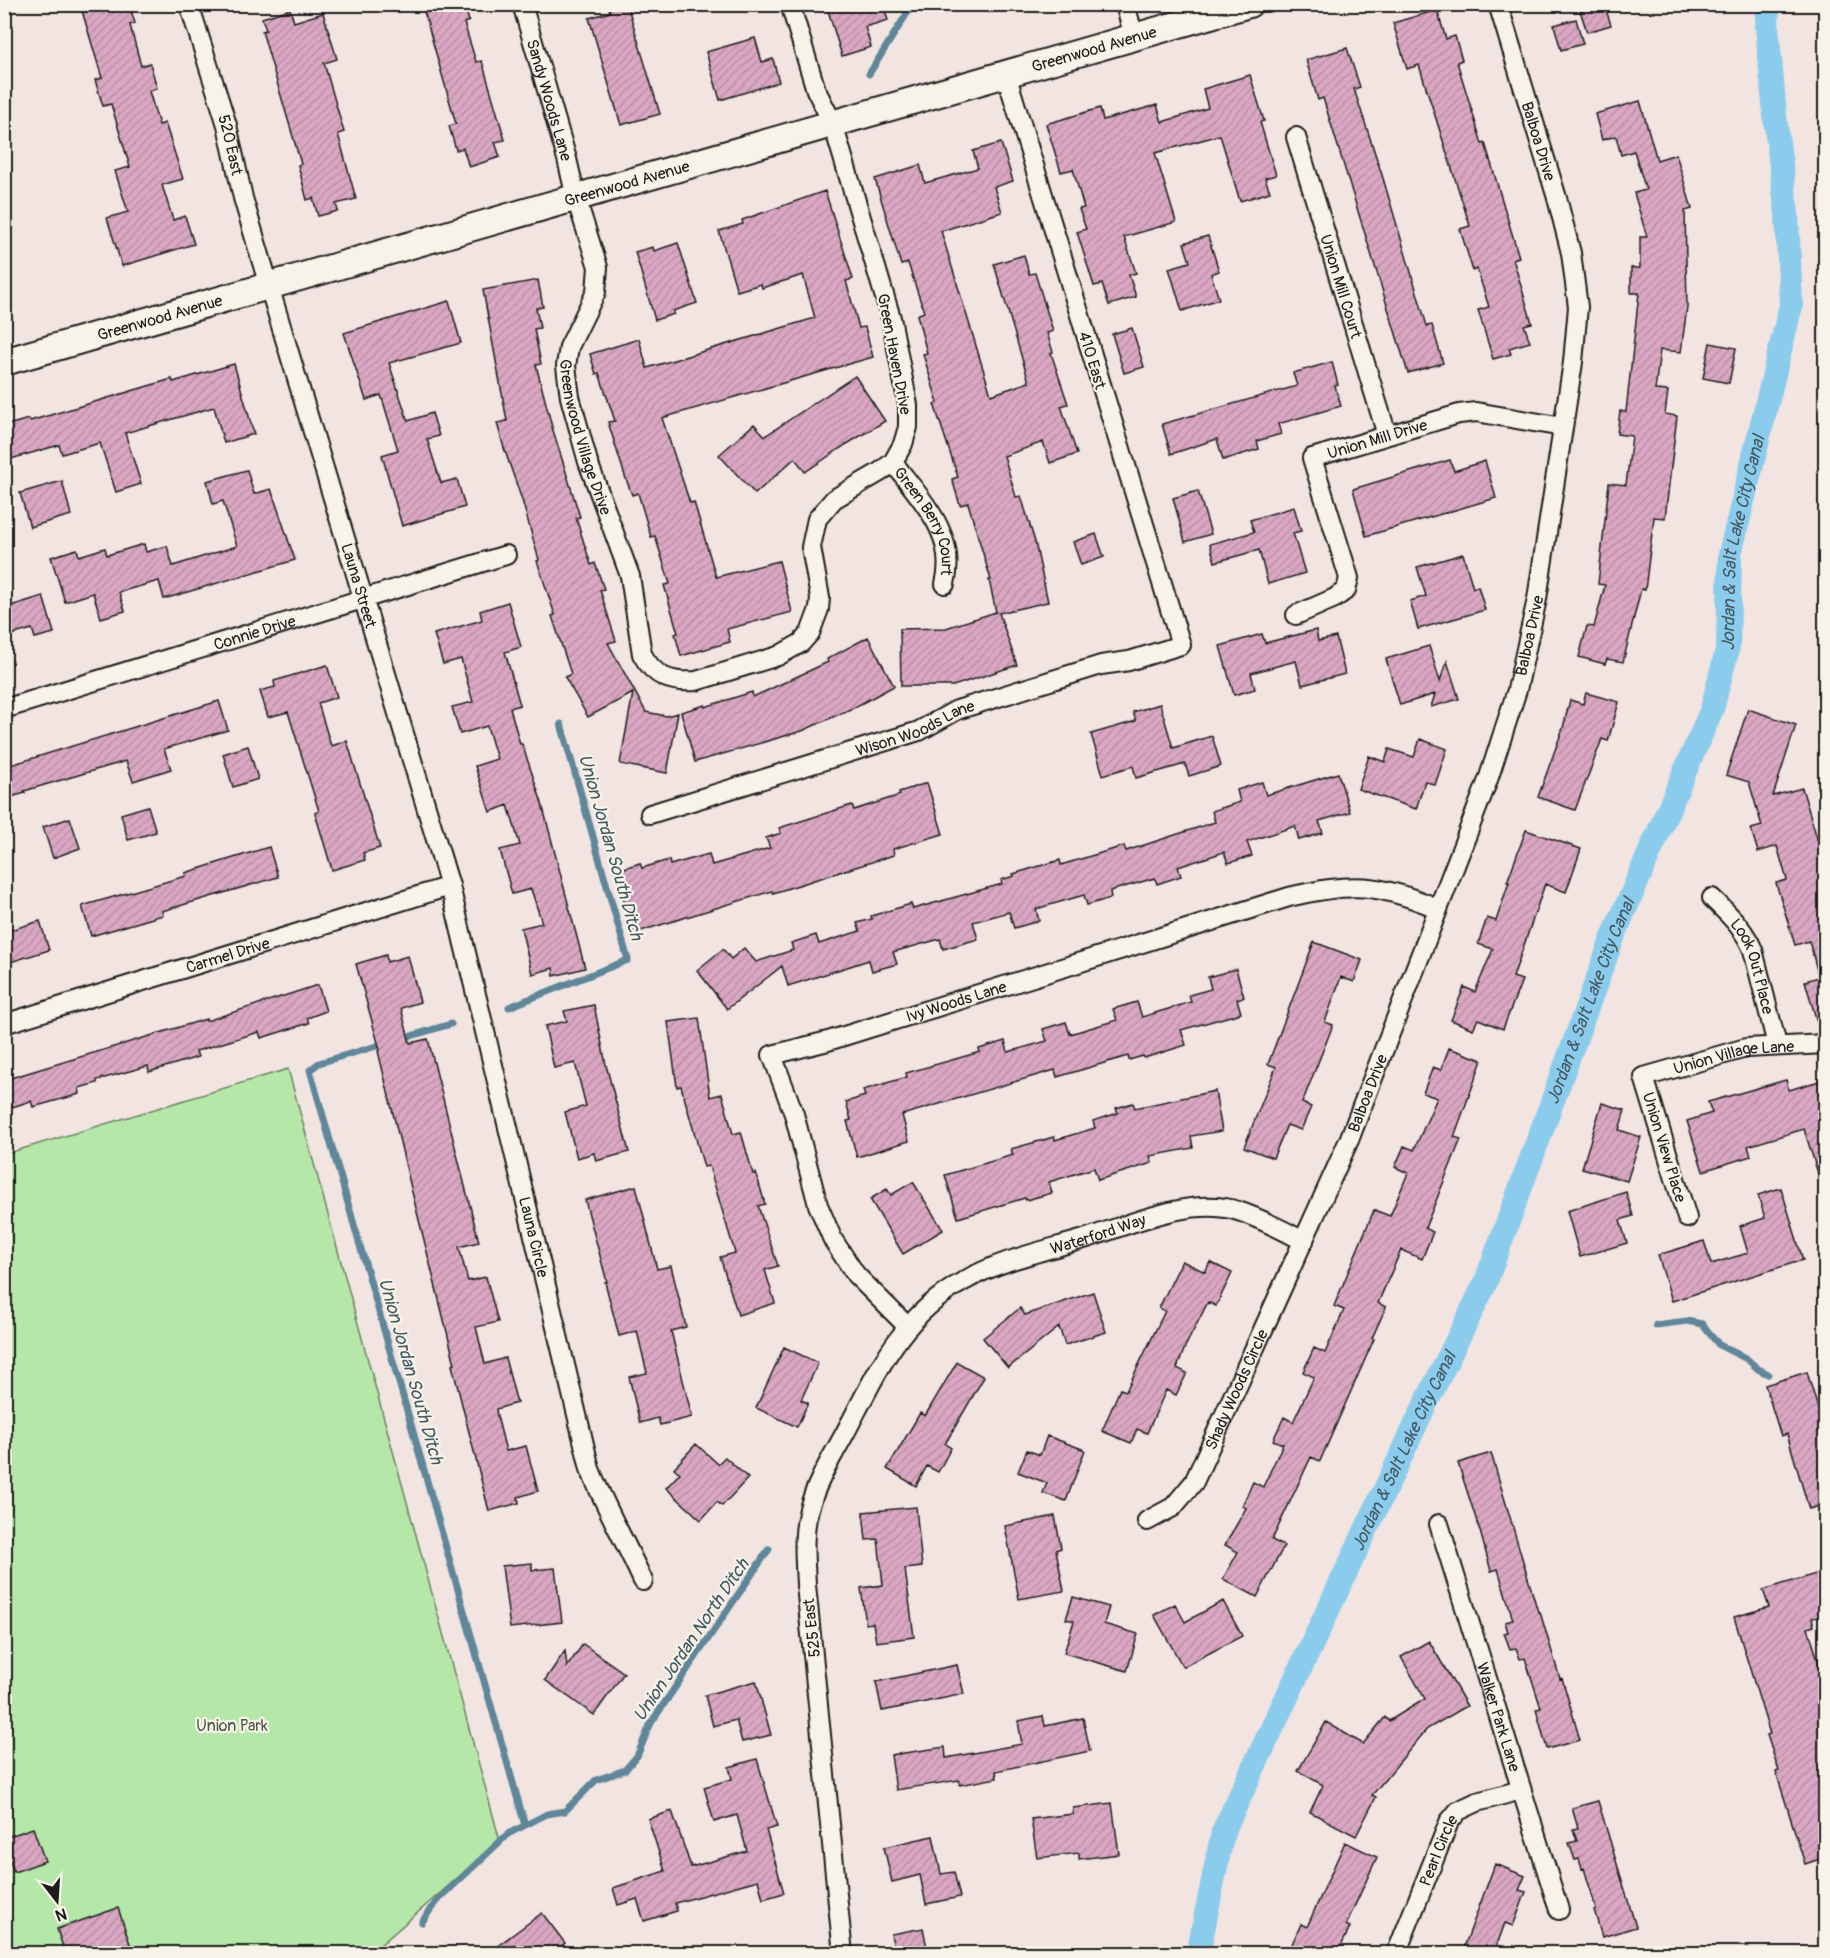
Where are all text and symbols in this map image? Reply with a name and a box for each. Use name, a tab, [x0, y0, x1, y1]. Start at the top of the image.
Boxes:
street label: Greenwood Avenue	[1029, 22, 1159, 77]
street label: Sandy Woods Lane	[522, 37, 576, 164]
street label: Balboa Drive	[1517, 99, 1560, 183]
street label: 520 East	[213, 112, 247, 178]
street label: Greenwood Avenue	[562, 156, 692, 211]
street label: Union Mill Court	[1315, 232, 1366, 341]
street label: Greenwood Avenue	[95, 291, 225, 346]
street label: Green Haven Drive	[872, 292, 916, 417]
street label: 410 East	[1074, 329, 1110, 392]
street label: Greenwood Village Drive	[555, 357, 616, 518]
street label: Union Mill Drive	[1325, 415, 1430, 464]
water label: Jordan & Salt Lake City Canal	[1717, 431, 1771, 651]
street label: Green Berry Court	[889, 463, 957, 577]
street label: Launa Street	[336, 541, 381, 631]
street label: Balboa Drive	[1511, 593, 1549, 678]
street label: Connie Drive	[211, 611, 298, 655]
street label: Wison Woods Lane	[853, 696, 977, 761]
water label: Union Jordan South Ditch	[573, 752, 648, 944]
water label: Jordan & Salt Lake City Canal	[1541, 893, 1641, 1107]
street label: Look Out Place	[1726, 915, 1778, 1016]
street label: Carmel Drive	[183, 933, 272, 978]
street label: Ivy Woods Lane	[904, 977, 1009, 1027]
street label: Union Village Lane	[1671, 1037, 1795, 1079]
street label: Balboa Drive	[1344, 1051, 1392, 1135]
street label: Union View Place	[1638, 1090, 1690, 1205]
street label: Launa Circle	[514, 1195, 553, 1280]
street label: Waterford Way	[1048, 1210, 1148, 1259]
water label: Union Jordan South Ditch	[373, 1276, 448, 1468]
street label: Shady Woods Circle	[1201, 1326, 1273, 1453]
water label: Jordan & Salt Lake City Canal	[1347, 1346, 1462, 1555]
water label: Union Jordan North Ditch	[628, 1553, 755, 1726]
street label: 525 East	[799, 1597, 825, 1658]
street label: Walker Park Lane	[1472, 1660, 1524, 1774]
park label: Union Park	[196, 1716, 268, 1736]
street label: Pearl Circle	[1415, 1810, 1462, 1889]
north arrow	[27, 1871, 87, 1931]
text: N	[53, 1903, 69, 1926]

